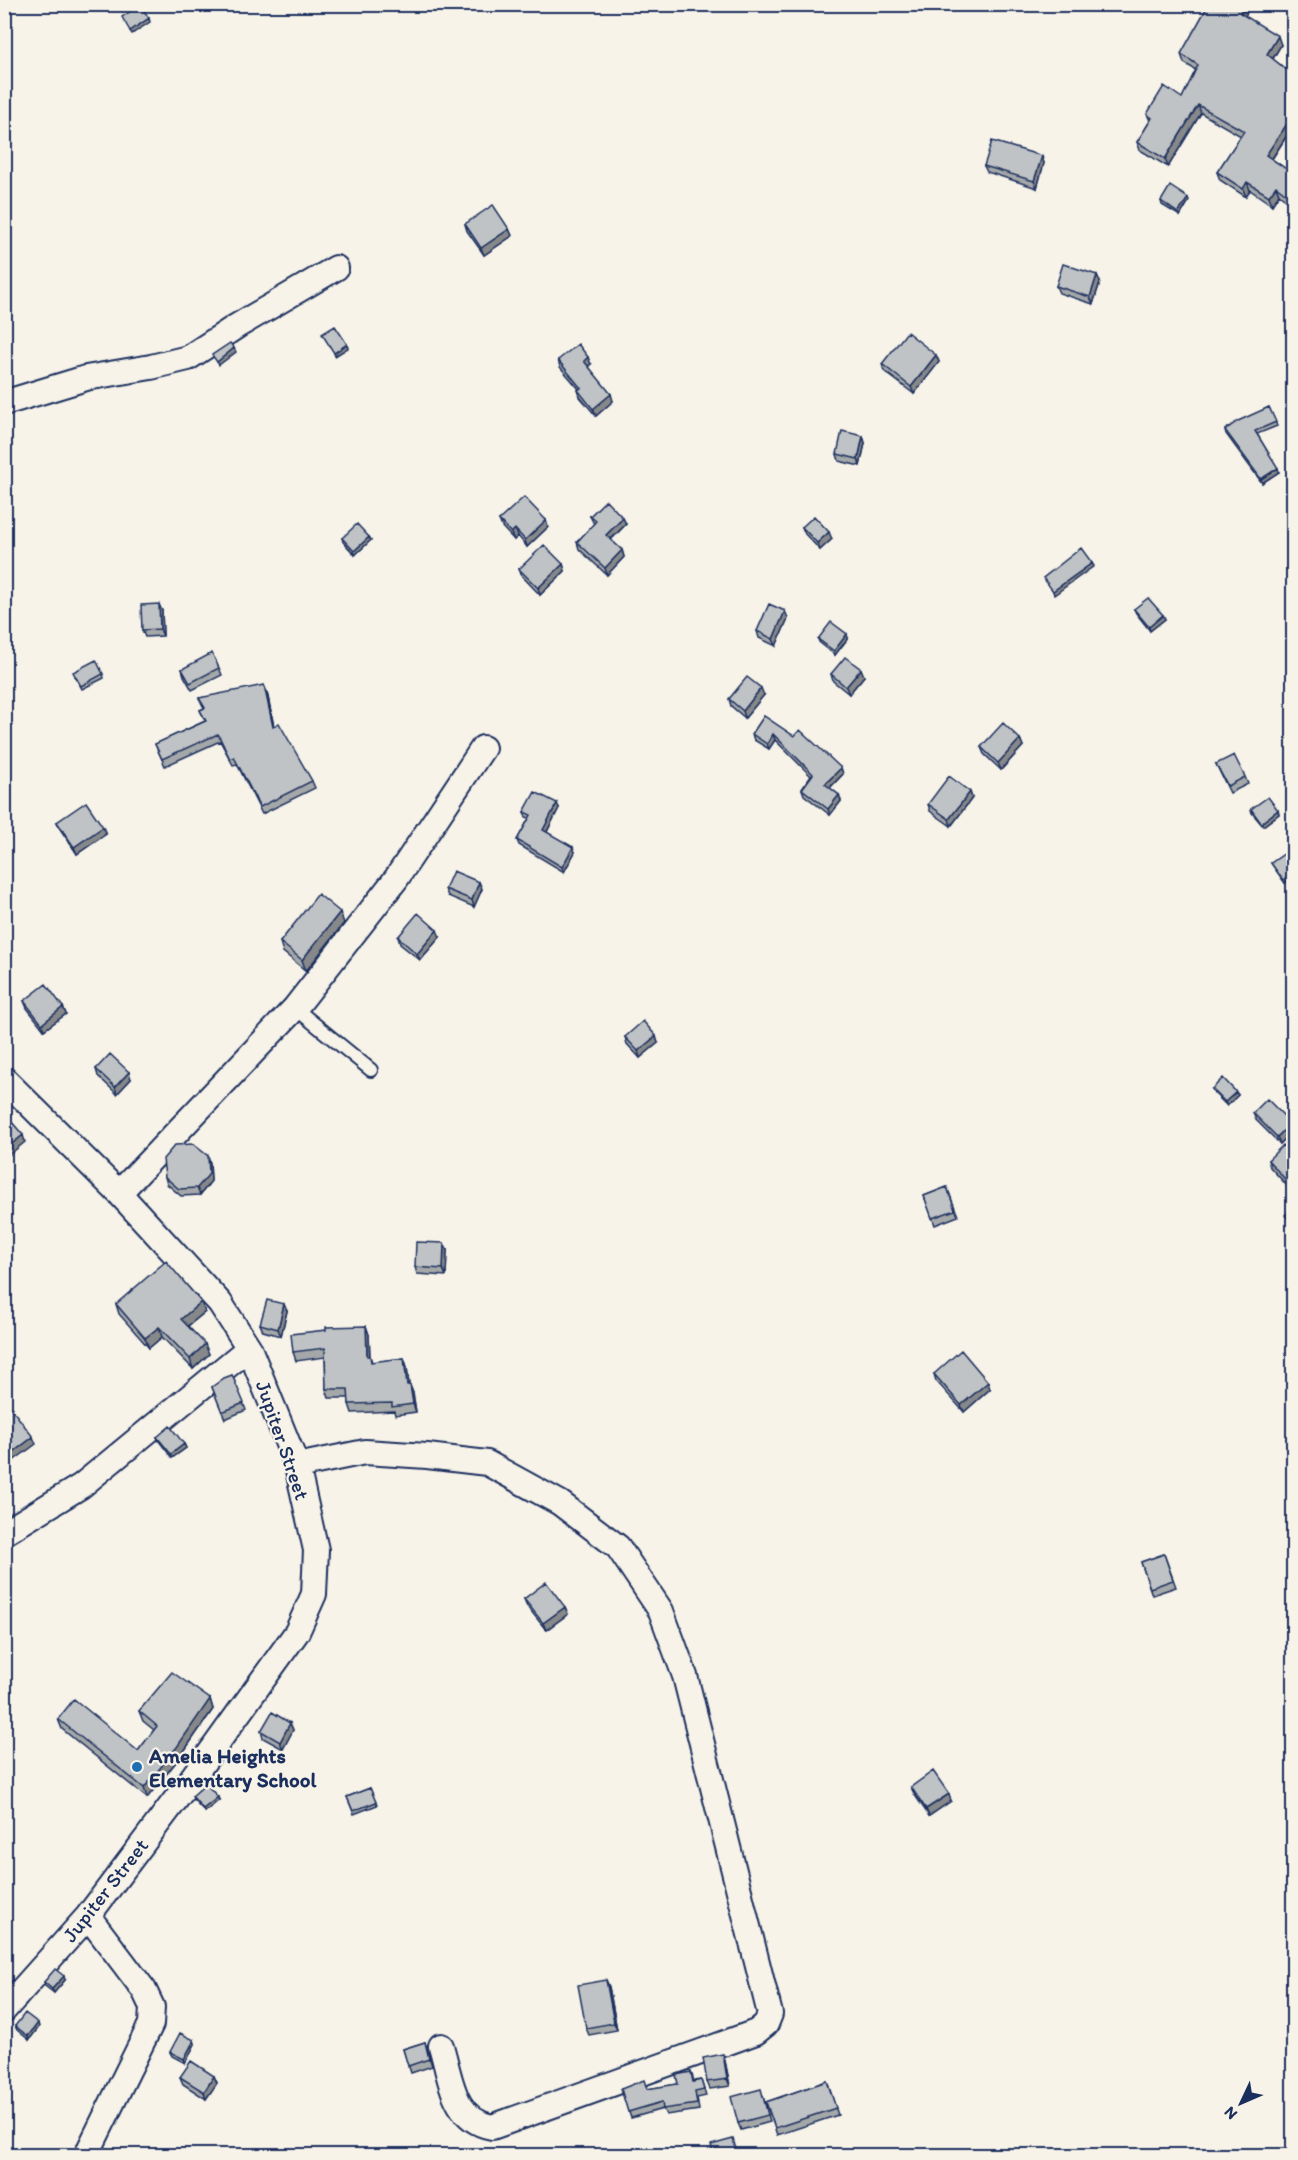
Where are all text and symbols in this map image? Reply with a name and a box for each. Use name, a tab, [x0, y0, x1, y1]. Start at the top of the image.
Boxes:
street label: Jupiter Street	[251, 1377, 315, 1503]
place label: Amelia Heights Elementary School	[148, 1743, 318, 1793]
marker: Amelia Heights Elementary School	[130, 1760, 144, 1774]
street label: Jupiter Street	[57, 1833, 153, 1947]
north arrow	[1211, 2073, 1271, 2133]
text: N	[1220, 2103, 1241, 2124]

